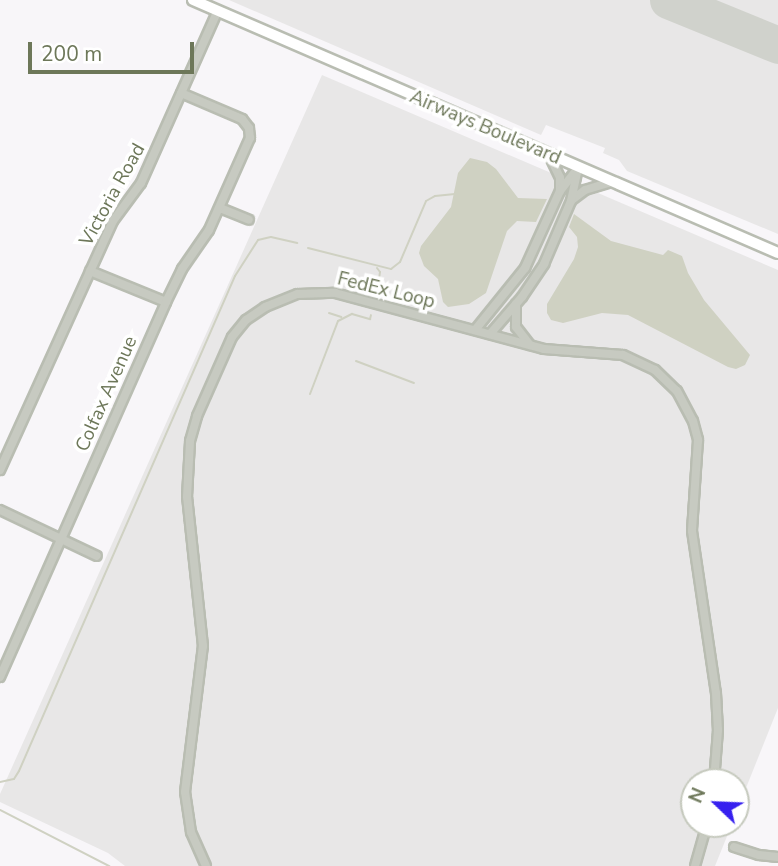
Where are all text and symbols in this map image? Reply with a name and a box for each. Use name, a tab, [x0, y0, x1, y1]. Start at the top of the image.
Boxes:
scale bar	[32, 28, 198, 72]
text: 200 m	[41, 40, 102, 68]
street label: Airways Boulevard	[406, 86, 564, 170]
street label: Victoria Road	[75, 140, 151, 250]
street label: FedEx Loop	[335, 268, 437, 314]
street label: Colfax Avenue	[71, 333, 143, 455]
north arrow	[680, 768, 750, 838]
text: N	[683, 784, 712, 807]

